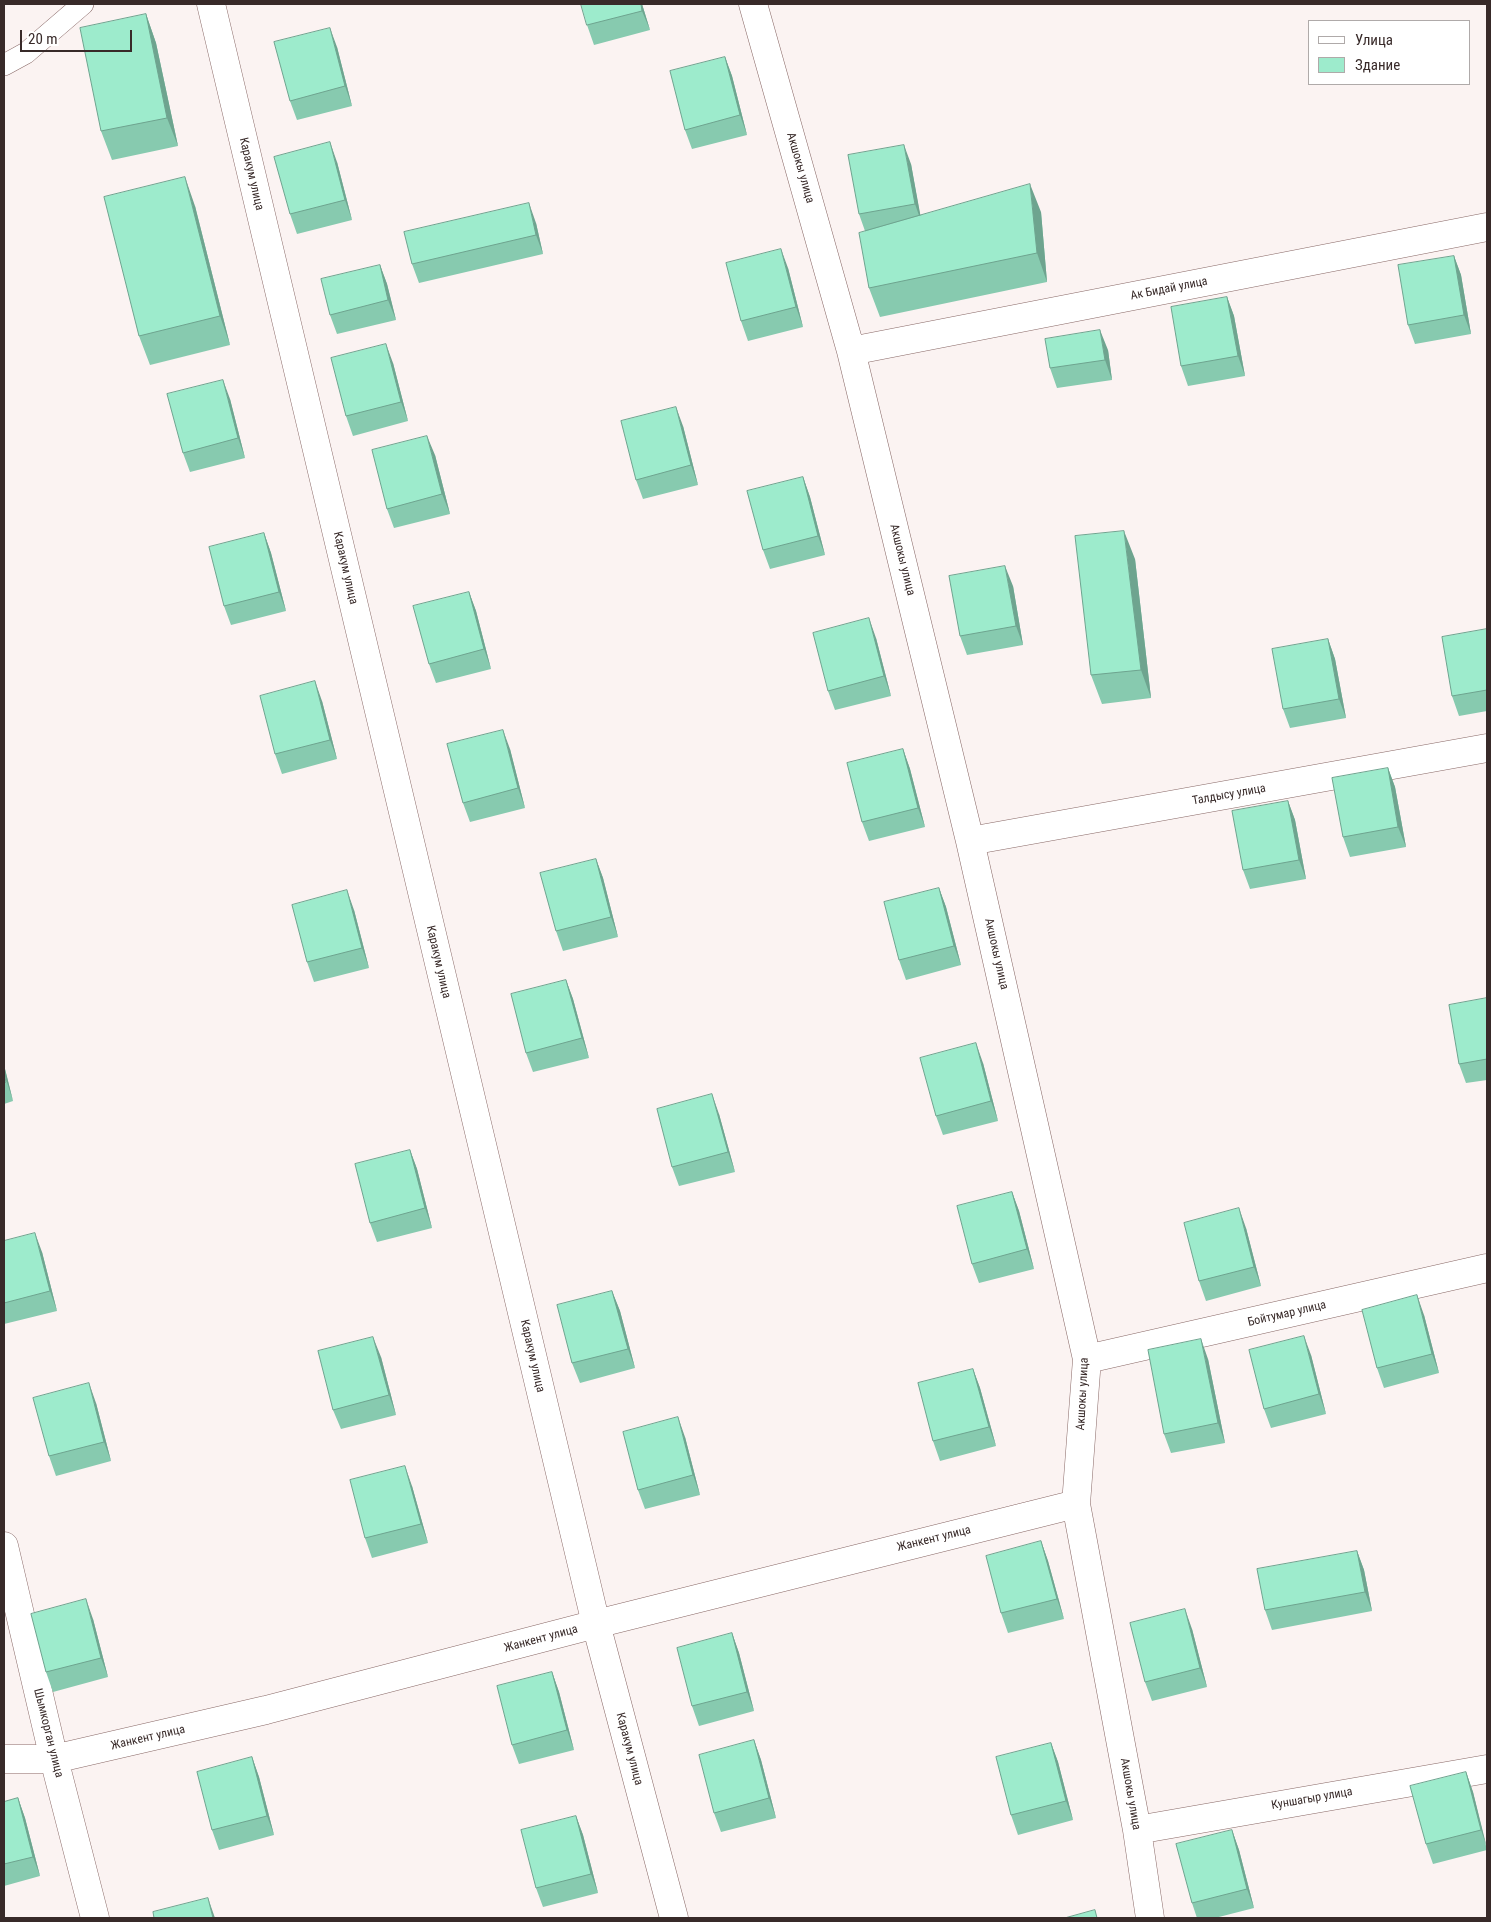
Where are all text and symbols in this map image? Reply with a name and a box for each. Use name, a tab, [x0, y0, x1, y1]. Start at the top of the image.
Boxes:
scale bar	[22, 20, 135, 52]
legend	[1308, 20, 1471, 85]
text: 20 m	[28, 30, 58, 48]
text: Улица	[1355, 31, 1393, 49]
text: Здание	[1355, 56, 1400, 74]
street label: Акшокы улица	[783, 131, 817, 205]
street label: Каракум улица	[236, 136, 266, 212]
street label: Ак Бидай улица	[1129, 274, 1209, 304]
street label: Акшокы улица	[886, 523, 918, 597]
street label: Каракум улица	[330, 530, 360, 606]
street label: Талдысу улица	[1191, 781, 1267, 809]
street label: Акшокы улица	[981, 917, 1011, 991]
street label: Каракум улица	[423, 924, 453, 1000]
street label: Бойтумар улица	[1246, 1298, 1328, 1330]
street label: Каракум улица	[517, 1318, 547, 1394]
street label: Акшокы улица	[1074, 1357, 1092, 1431]
street label: Жанкент улица	[896, 1523, 972, 1555]
street label: Жанкент улица	[503, 1622, 579, 1656]
street label: Шымкорган улица	[30, 1687, 66, 1779]
street label: Каракум улица	[612, 1711, 646, 1787]
street label: Жанкент улица	[110, 1722, 186, 1754]
street label: Акшокы улица	[1117, 1757, 1143, 1831]
street label: Куншагыр улица	[1270, 1785, 1354, 1813]

